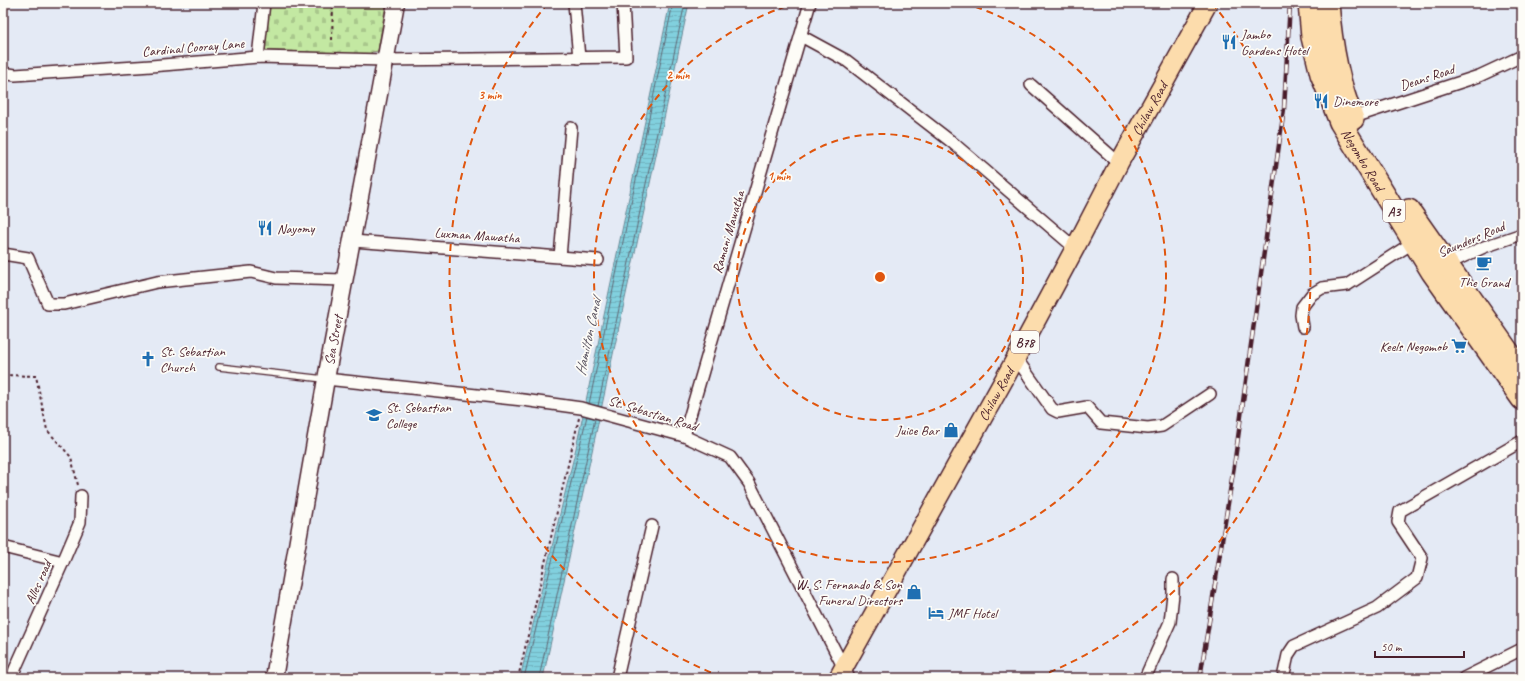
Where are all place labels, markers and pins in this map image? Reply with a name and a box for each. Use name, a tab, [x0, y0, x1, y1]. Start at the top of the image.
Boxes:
place label: Jambo Gardens Hotel	[1240, 26, 1310, 59]
restaurant icon: Jambo Gardens Hotel	[1220, 33, 1238, 51]
restaurant icon: Dinemore	[1312, 92, 1330, 110]
place label: Dinemore	[1333, 93, 1379, 110]
restaurant icon: Nayomy	[256, 219, 274, 237]
place label: Nayomy	[277, 220, 316, 237]
cafe icon: The Grand	[1475, 254, 1493, 272]
centre of rings	[873, 270, 887, 284]
place label: The Grand	[1459, 274, 1512, 291]
supermarket icon: Keels Negomob	[1450, 337, 1468, 355]
place label: Keels Negomob	[1380, 338, 1448, 355]
place label: St. Sebastian Church	[160, 343, 226, 376]
church icon: St. Sebastian Church	[139, 350, 157, 368]
place label: St. Sebastian College	[386, 399, 452, 432]
school or university icon: St. Sebastian College	[365, 406, 383, 424]
shop icon: Juice Bar	[942, 421, 960, 439]
place label: Juice Bar	[895, 422, 940, 439]
place label: W. S. Fernando & Son Funeral Directors	[796, 576, 903, 609]
shop icon: W. S. Fernando & Son Funeral Directors	[905, 583, 923, 601]
hotel icon: JMF Hotel	[927, 604, 945, 622]
place label: JMF Hotel	[947, 605, 999, 622]

